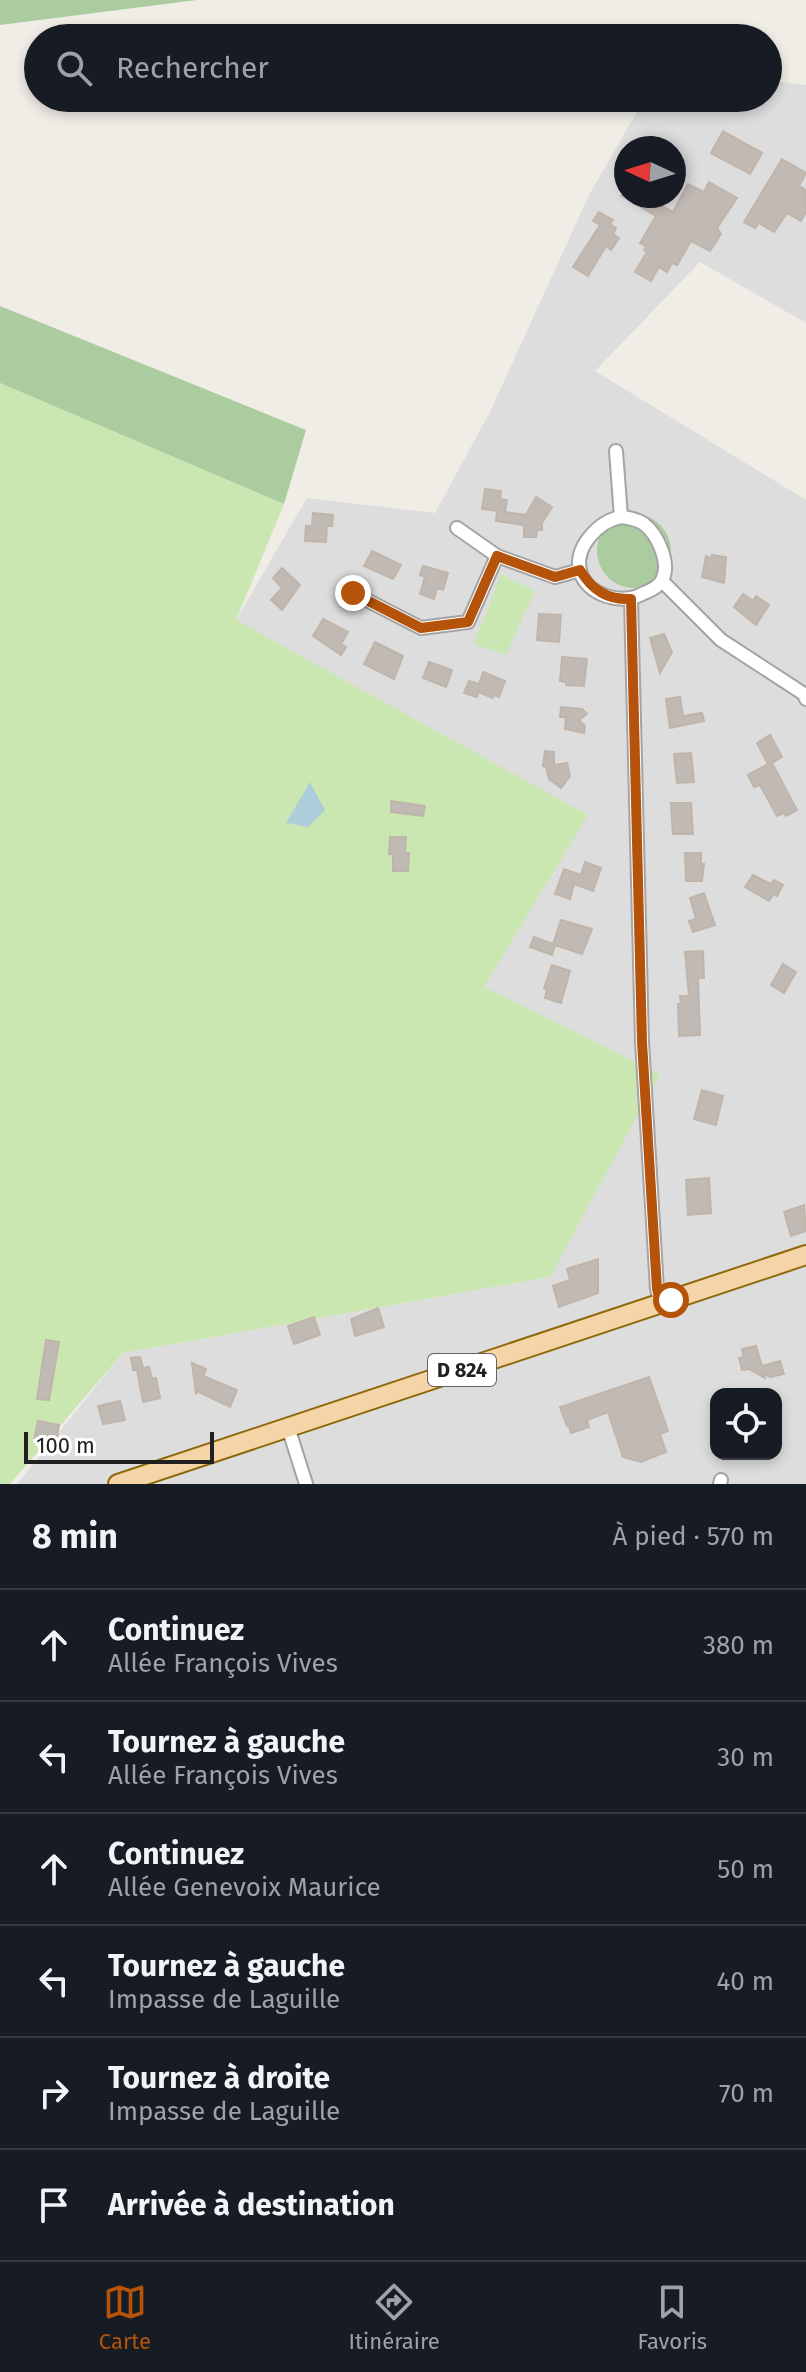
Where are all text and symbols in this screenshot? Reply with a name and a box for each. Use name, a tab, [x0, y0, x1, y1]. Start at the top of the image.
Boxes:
search box	[24, 24, 782, 112]
icon: search	[52, 46, 96, 90]
text: Rechercher	[116, 50, 269, 86]
north arrow	[614, 136, 686, 208]
route end	[335, 575, 371, 611]
route start	[653, 1282, 689, 1318]
road number: D 824	[428, 1354, 496, 1386]
map controls	[710, 1388, 782, 1460]
button: locate	[710, 1388, 782, 1460]
scale bar	[24, 1428, 214, 1464]
text: 100 m	[36, 1432, 95, 1459]
text: 8 min	[32, 1516, 118, 1557]
text: À pied · 570 m	[612, 1521, 774, 1552]
text: Continuez	[108, 1612, 244, 1648]
icon: ahead	[32, 1623, 76, 1667]
text: 380 m	[703, 1630, 774, 1661]
text: Allée François Vives	[108, 1648, 338, 1679]
text: Tournez à gauche	[108, 1724, 345, 1760]
icon: left	[32, 1735, 76, 1779]
text: 30 m	[717, 1742, 774, 1773]
text: Allée François Vives	[108, 1760, 338, 1791]
text: Continuez	[108, 1836, 244, 1872]
icon: ahead	[32, 1847, 76, 1891]
text: 50 m	[717, 1854, 774, 1885]
text: Allée Genevoix Maurice	[108, 1872, 381, 1903]
text: Tournez à gauche	[108, 1948, 345, 1984]
icon: left	[32, 1959, 76, 2003]
text: 40 m	[716, 1966, 774, 1997]
text: Impasse de Laguille	[108, 1984, 340, 2015]
text: Tournez à droite	[108, 2060, 330, 2096]
icon: right	[32, 2071, 76, 2115]
text: 70 m	[719, 2078, 774, 2109]
text: Impasse de Laguille	[108, 2096, 340, 2127]
icon: arrive	[32, 2183, 76, 2227]
text: Arrivée à destination	[108, 2187, 395, 2223]
tab: Carte	[99, 2280, 151, 2355]
tab: Itinéraire	[349, 2280, 440, 2355]
tab: Favoris	[637, 2280, 707, 2355]

